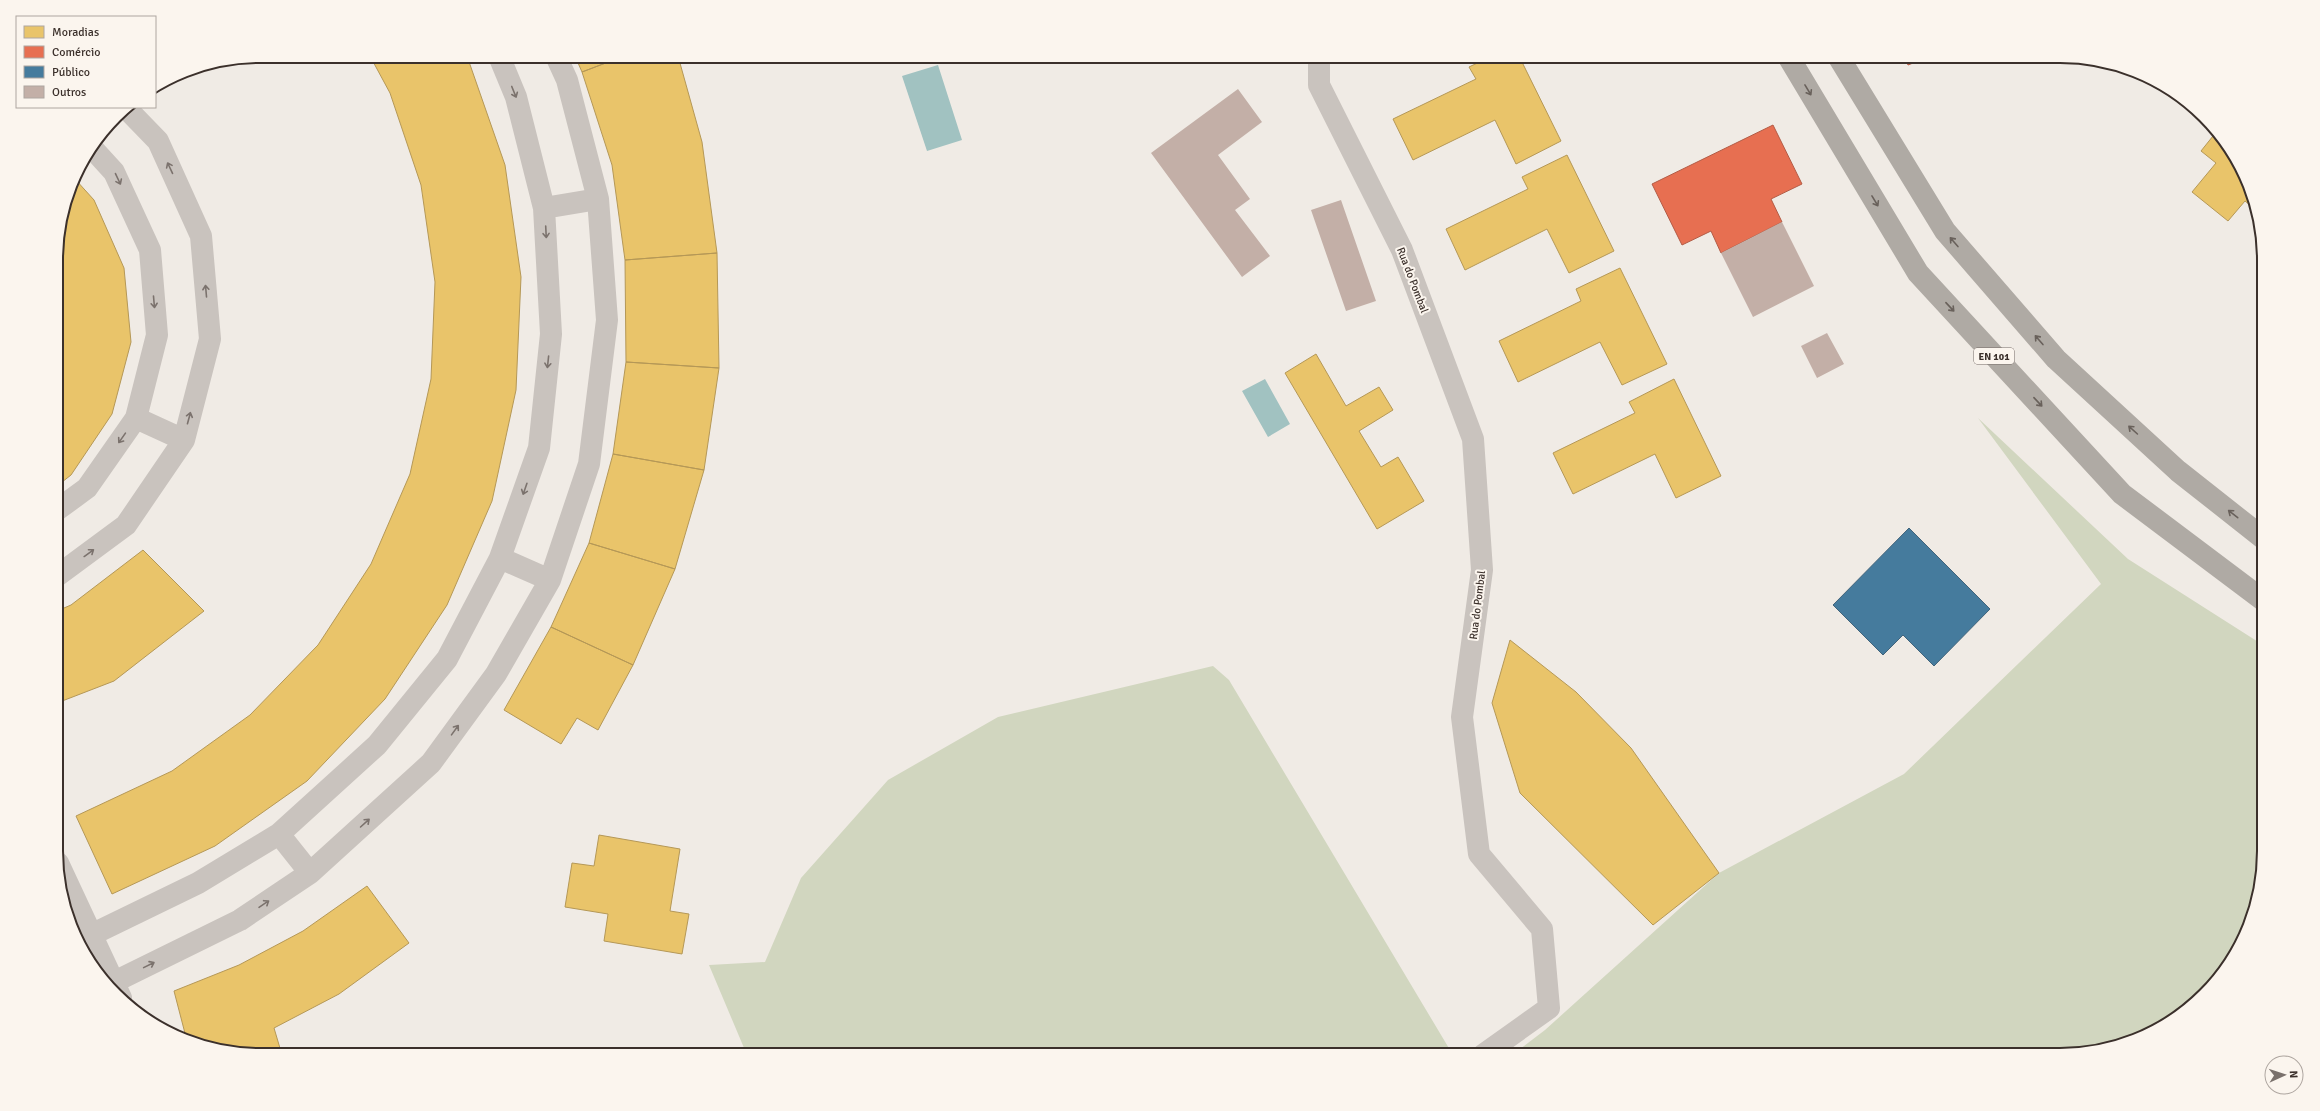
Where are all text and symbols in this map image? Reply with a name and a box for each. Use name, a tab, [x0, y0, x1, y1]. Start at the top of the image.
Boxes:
legend	[16, 16, 156, 108]
text: Moradias	[52, 25, 99, 40]
text: Comércio	[52, 45, 100, 60]
text: Público	[52, 65, 90, 80]
one-way arrow	[1804, 84, 1812, 96]
text: Outros	[52, 85, 86, 100]
one-way arrow	[511, 85, 519, 97]
one-way arrow	[166, 162, 173, 174]
one-way arrow	[115, 173, 122, 185]
one-way arrow	[1871, 195, 1879, 206]
one-way arrow	[542, 225, 549, 238]
one-way arrow	[1950, 236, 1959, 247]
street label: Rua do Pombal	[1394, 245, 1431, 315]
one-way arrow	[202, 285, 209, 298]
one-way arrow	[151, 295, 158, 308]
one-way arrow	[1945, 302, 1954, 312]
one-way arrow	[2035, 335, 2044, 345]
road number: EN 101	[1974, 348, 2014, 364]
one-way arrow	[544, 355, 552, 368]
one-way arrow	[2033, 397, 2042, 408]
one-way arrow	[186, 412, 194, 425]
one-way arrow	[2128, 425, 2138, 434]
one-way arrow	[118, 433, 126, 444]
one-way arrow	[520, 482, 528, 494]
one-way arrow	[2227, 509, 2238, 518]
one-way arrow	[83, 548, 94, 557]
street label: Rua do Pombal	[1467, 570, 1488, 640]
one-way arrow	[451, 725, 459, 736]
one-way arrow	[360, 819, 370, 828]
one-way arrow	[258, 900, 269, 908]
one-way arrow	[143, 961, 155, 968]
north arrow	[2264, 1055, 2304, 1095]
text: N	[2287, 1070, 2300, 1079]

